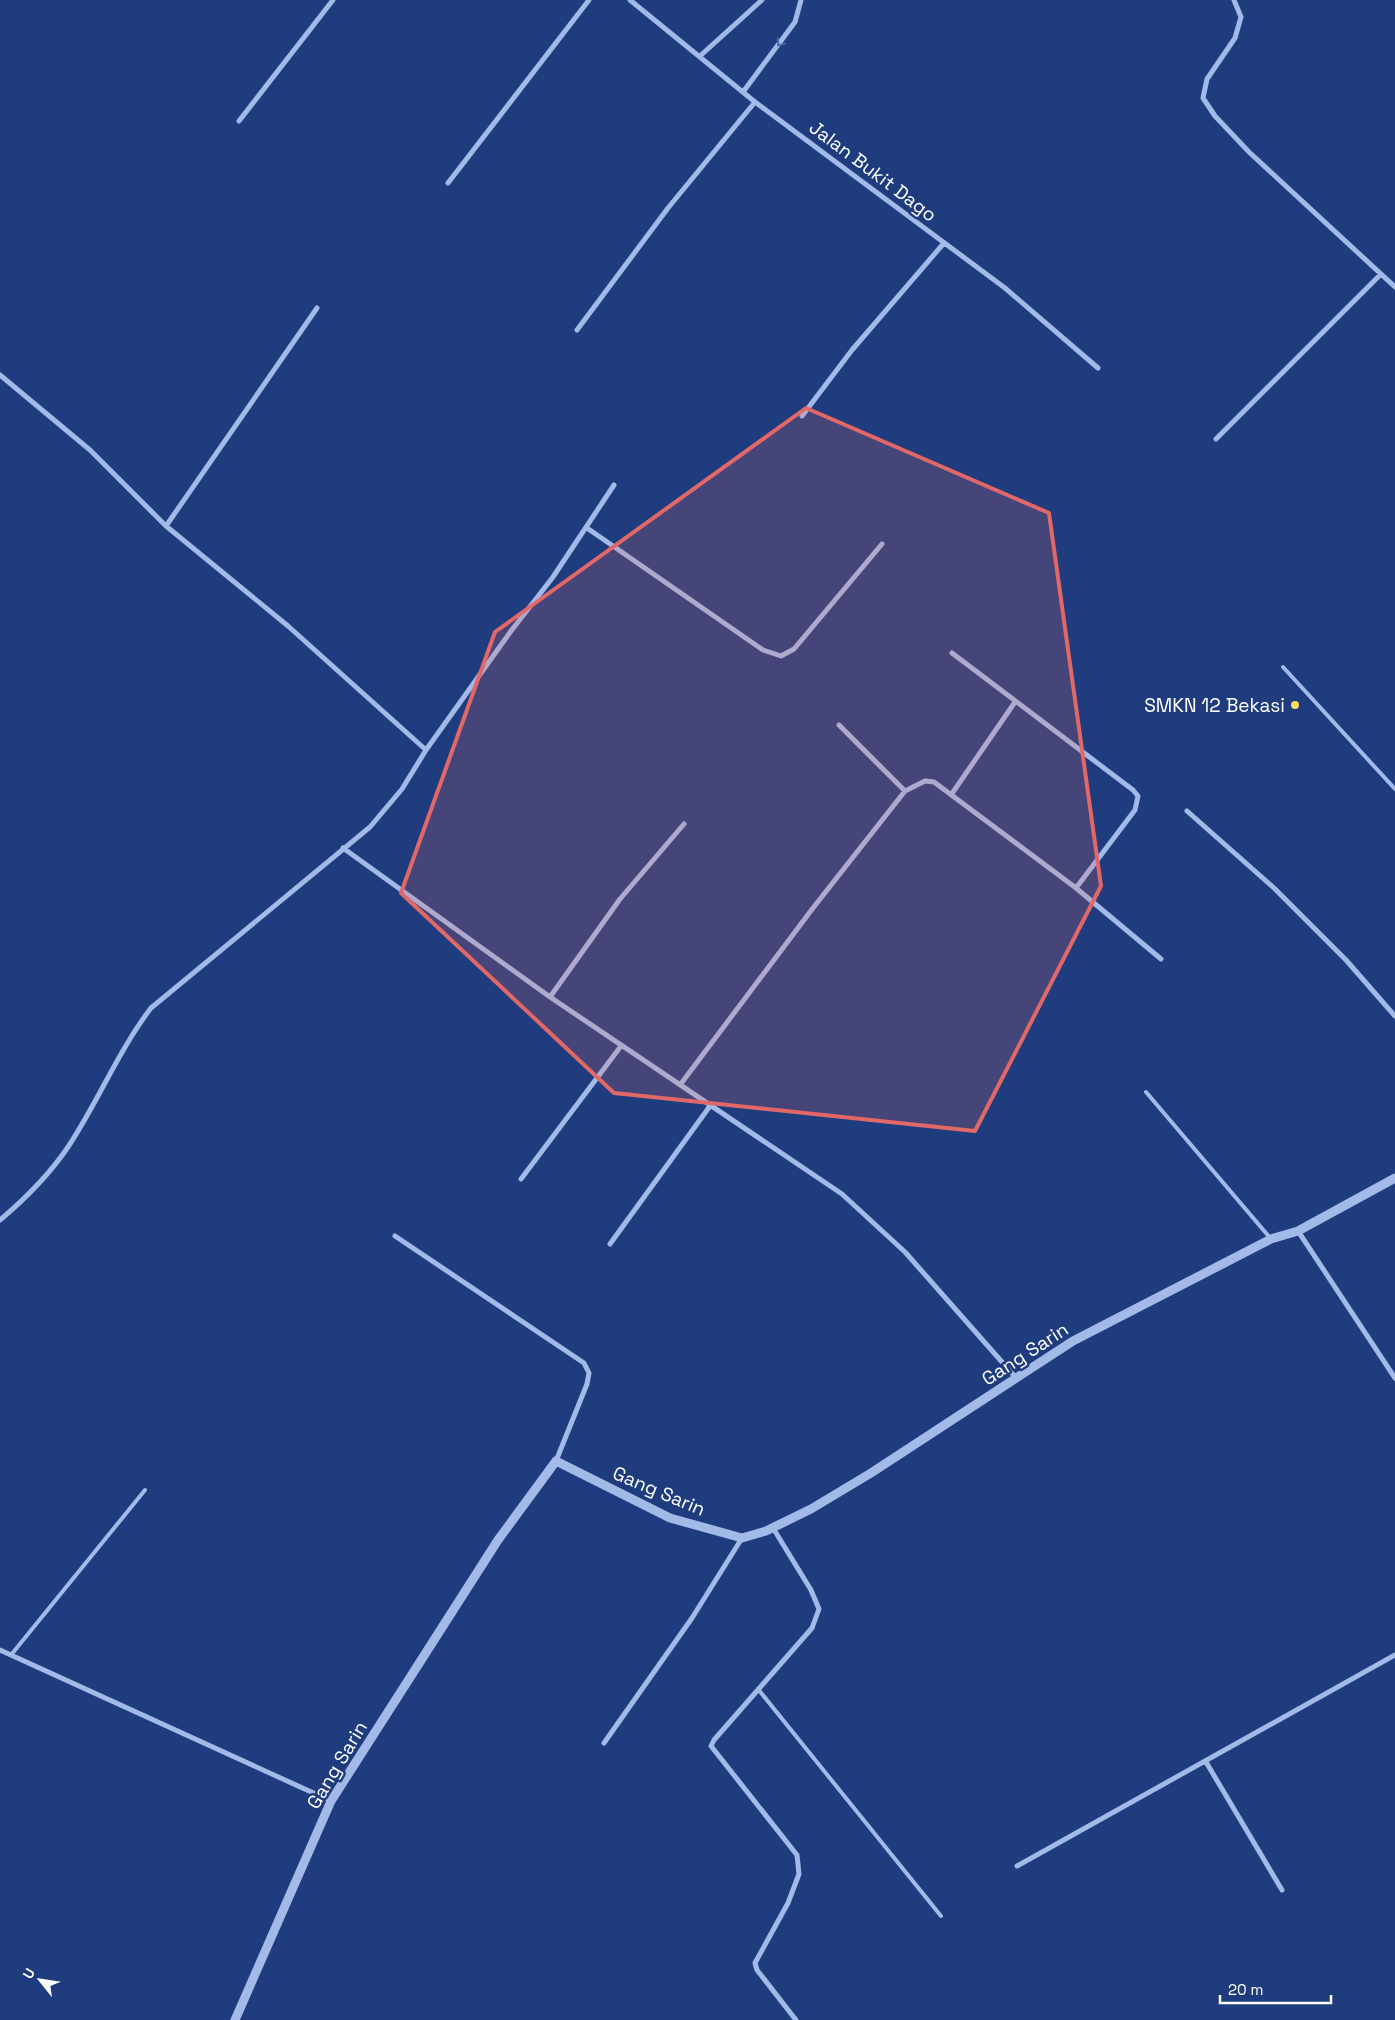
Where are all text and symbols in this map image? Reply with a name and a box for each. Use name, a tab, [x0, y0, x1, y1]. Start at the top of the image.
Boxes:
one-way arrow	[777, 38, 786, 47]
street label: Jalan Bukit Dago	[804, 115, 942, 227]
place label: SMKN 12 Bekasi	[1144, 693, 1285, 718]
marker: SMKN 12 Bekasi	[1289, 699, 1301, 711]
street label: Gang Sarin	[977, 1317, 1073, 1391]
street label: Gang Sarin	[609, 1460, 709, 1522]
street label: Gang Sarin	[301, 1716, 373, 1814]
north arrow	[15, 1955, 65, 2005]
text: U	[19, 1965, 39, 1982]
scale bar	[1220, 1972, 1331, 2004]
text: 20 m	[1228, 1980, 1263, 1999]

